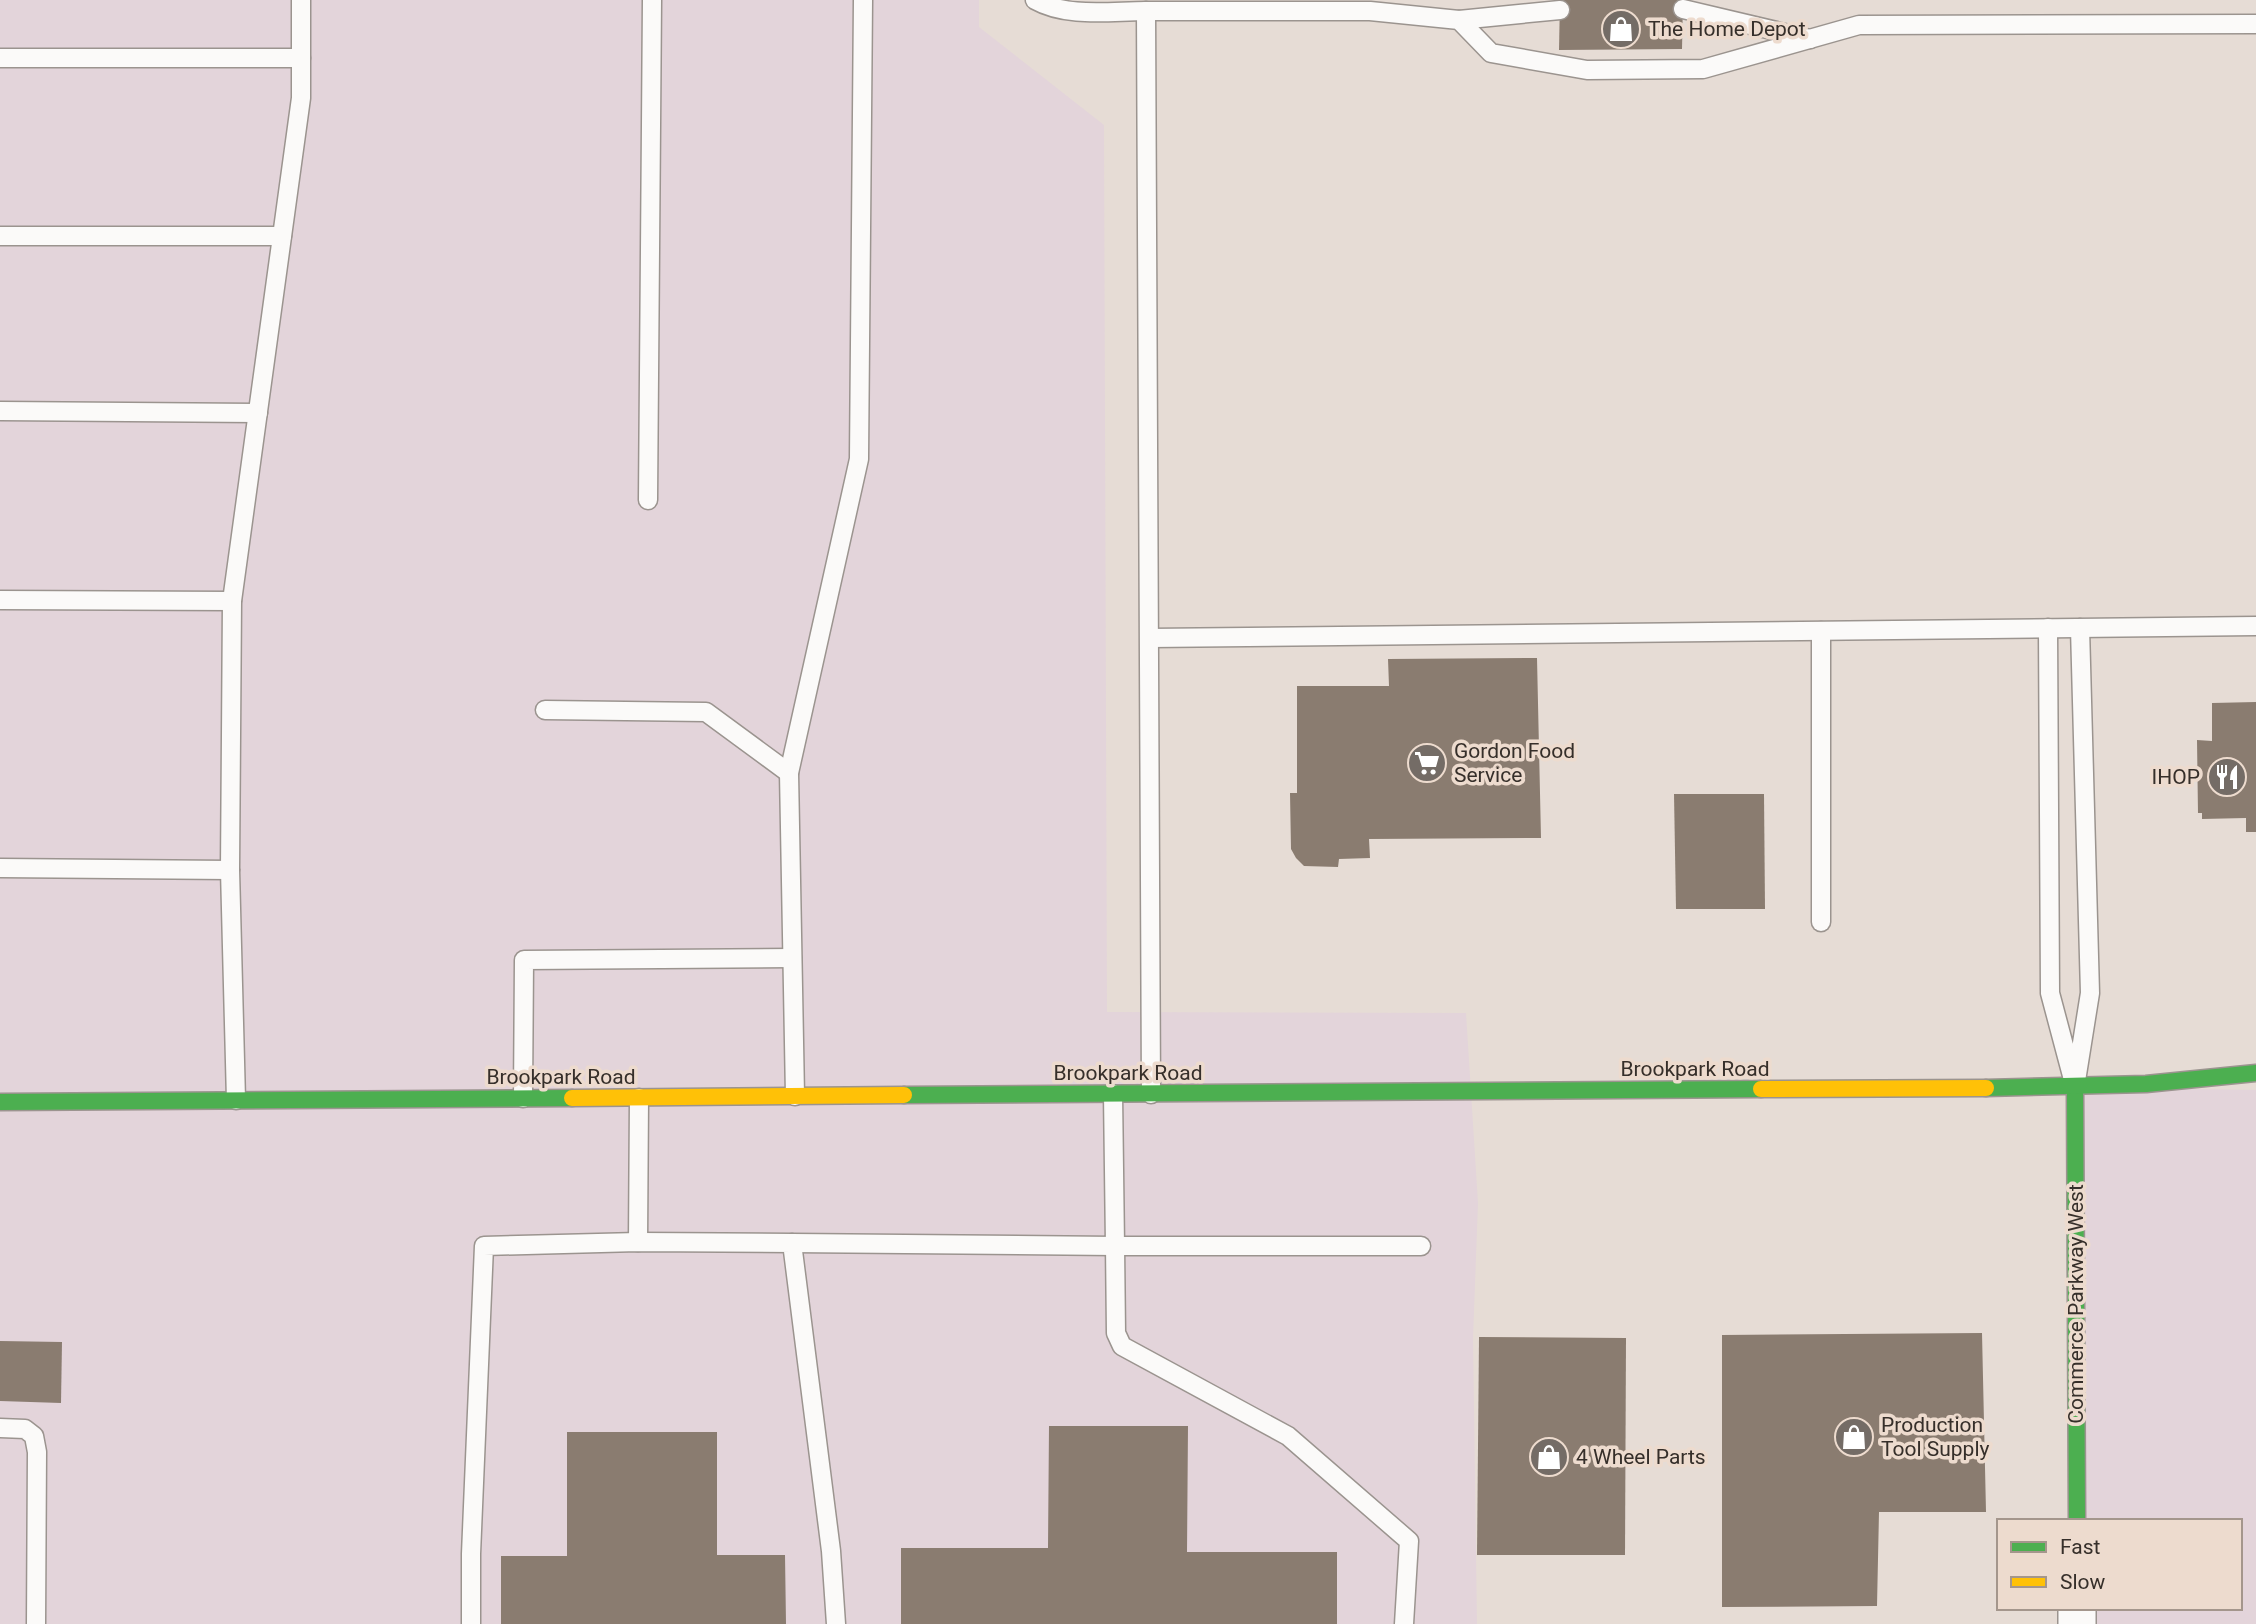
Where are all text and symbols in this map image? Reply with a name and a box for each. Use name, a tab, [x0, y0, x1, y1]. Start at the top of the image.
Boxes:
shop icon: The Home Depot	[1600, 8, 1642, 50]
place label: The Home Depot	[1648, 17, 1806, 41]
place label: Gordon Food Service	[1454, 739, 1575, 787]
supermarket icon: Gordon Food Service	[1406, 742, 1448, 784]
restaurant icon: IHOP	[2206, 756, 2248, 798]
place label: IHOP	[2152, 765, 2200, 789]
street label: Brookpark Road	[1621, 1057, 1769, 1081]
street label: Brookpark Road	[1054, 1061, 1202, 1085]
street label: Brookpark Road	[487, 1065, 635, 1089]
street label: Commerce Parkway West	[2064, 1184, 2088, 1424]
place label: Production Tool Supply	[1881, 1413, 1990, 1461]
shop icon: Production Tool Supply	[1833, 1416, 1875, 1458]
shop icon: 4 Wheel Parts	[1528, 1436, 1570, 1478]
place label: 4 Wheel Parts	[1576, 1445, 1706, 1469]
legend	[1997, 1519, 2242, 1610]
text: Fast	[2060, 1535, 2101, 1559]
text: Slow	[2060, 1570, 2106, 1594]

